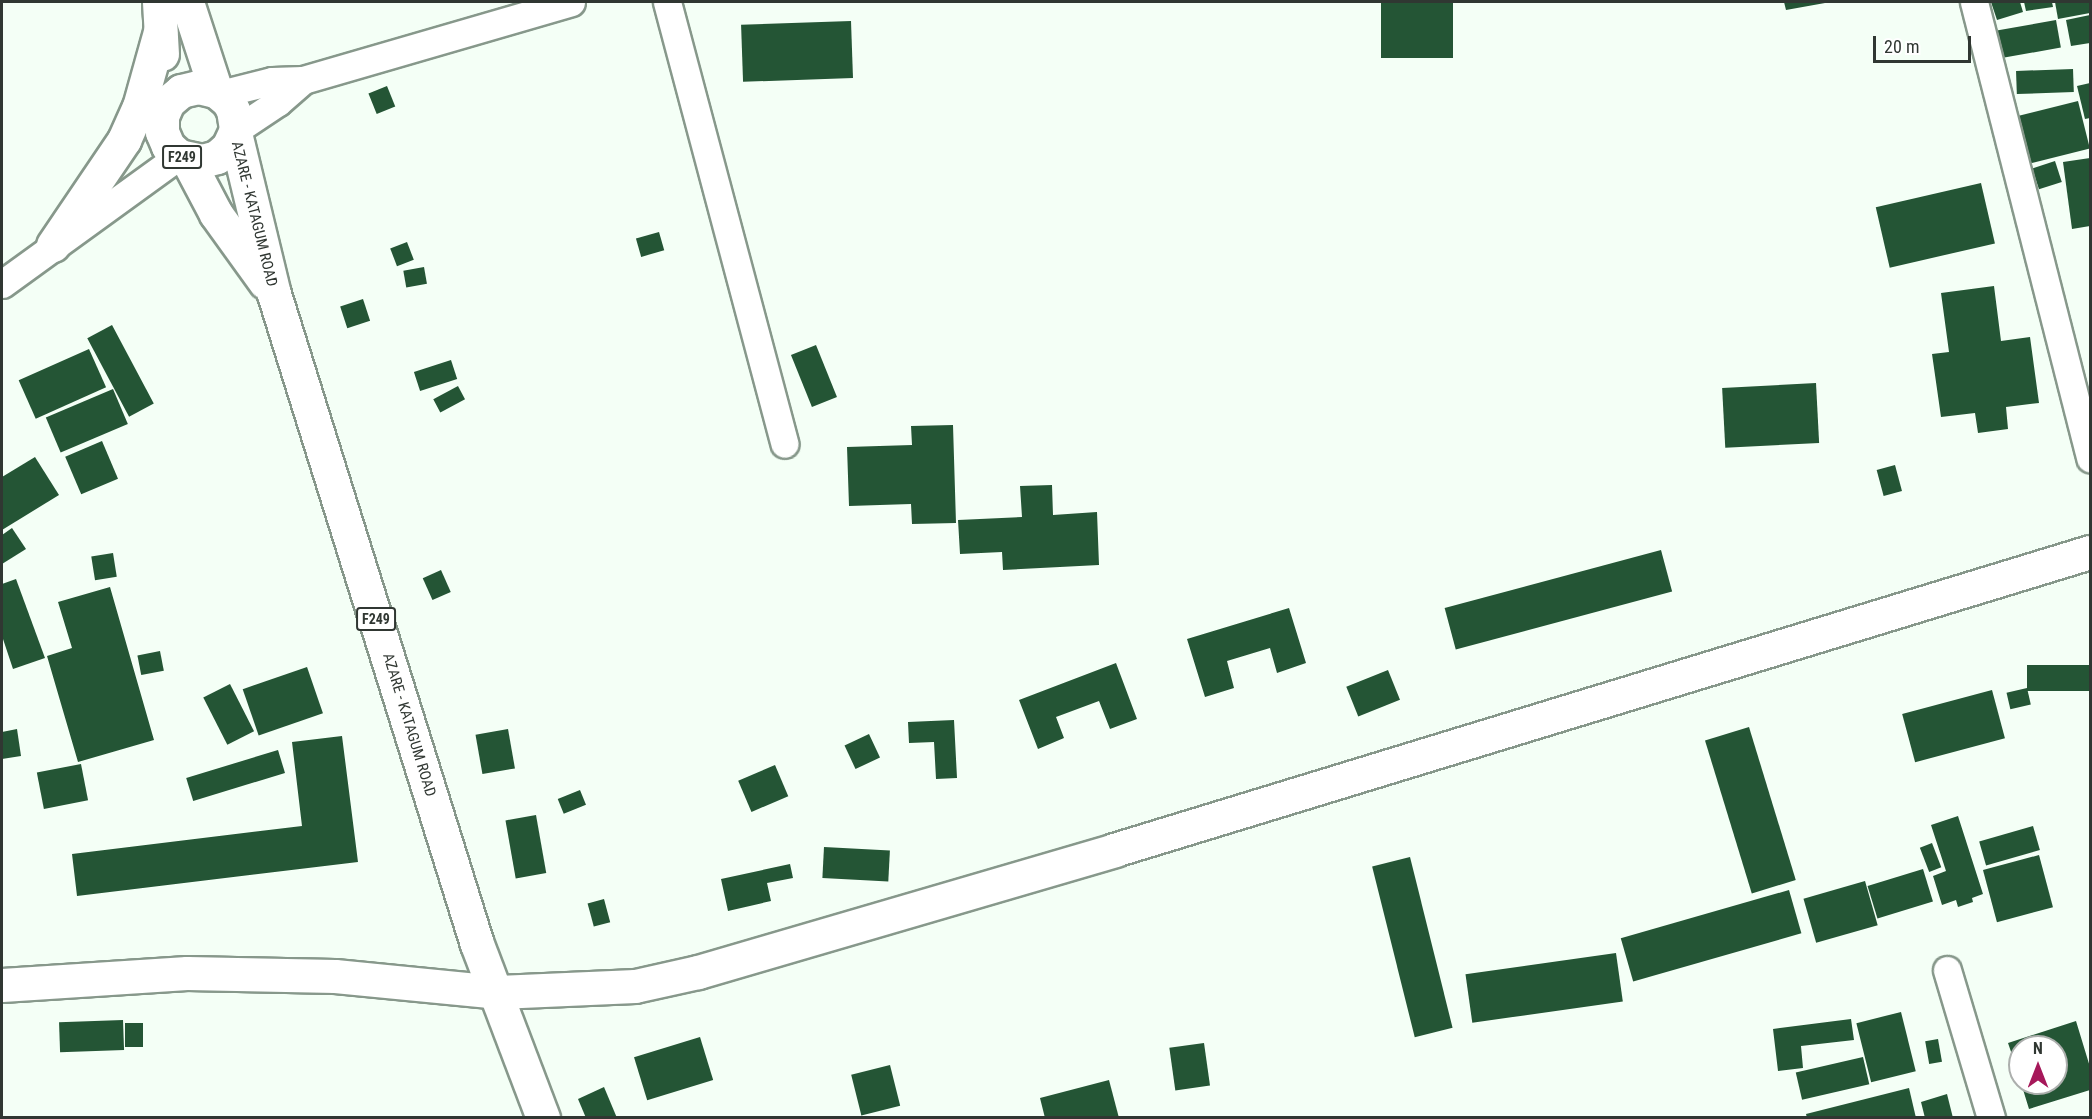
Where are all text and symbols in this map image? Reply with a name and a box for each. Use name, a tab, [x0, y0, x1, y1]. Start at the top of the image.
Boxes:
scale bar	[1876, 24, 1974, 62]
text: 20 m	[1884, 36, 1919, 57]
street label: AZARE - KATAGUM ROAD	[227, 140, 281, 288]
road number: F249	[161, 146, 203, 168]
road number: F249	[355, 608, 397, 630]
street label: AZARE - KATAGUM ROAD	[379, 651, 439, 799]
north arrow	[2008, 1035, 2068, 1095]
text: N	[2033, 1039, 2043, 1058]

